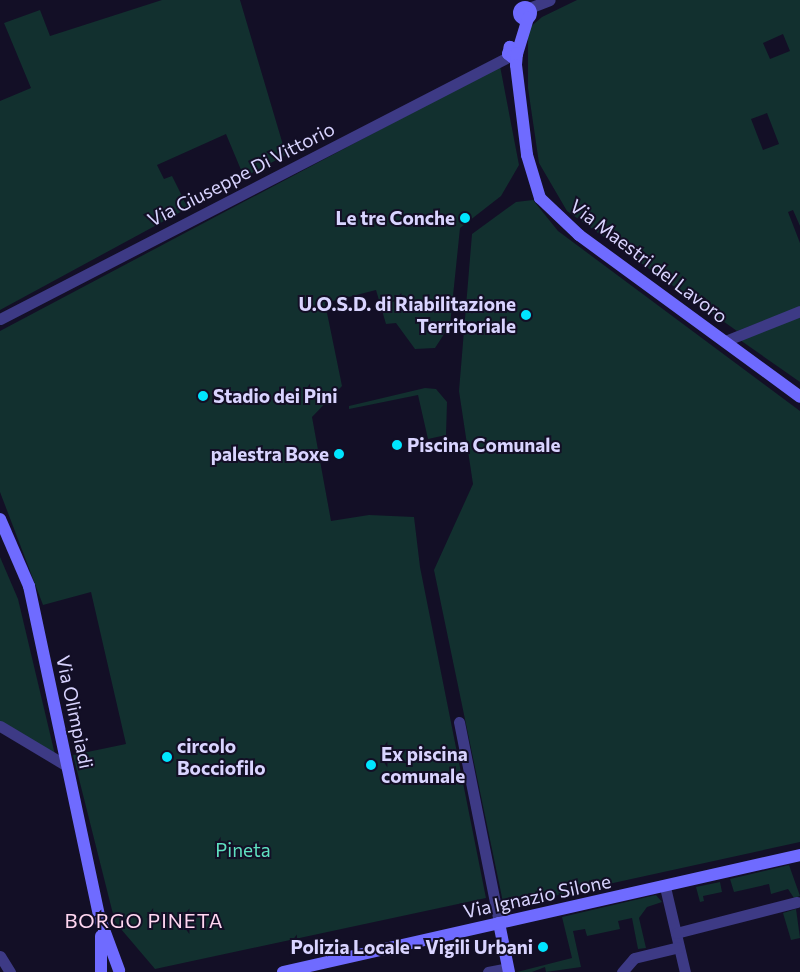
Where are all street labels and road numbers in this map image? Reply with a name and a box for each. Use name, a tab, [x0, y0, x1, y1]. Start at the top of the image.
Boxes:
street label: Via Giuseppe Di Vittorio	[144, 117, 338, 231]
street label: Via Maestri del Lavoro	[566, 194, 732, 328]
street label: Via Olimpiadi	[52, 653, 98, 771]
street label: Via Ignazio Silone	[461, 869, 613, 923]

